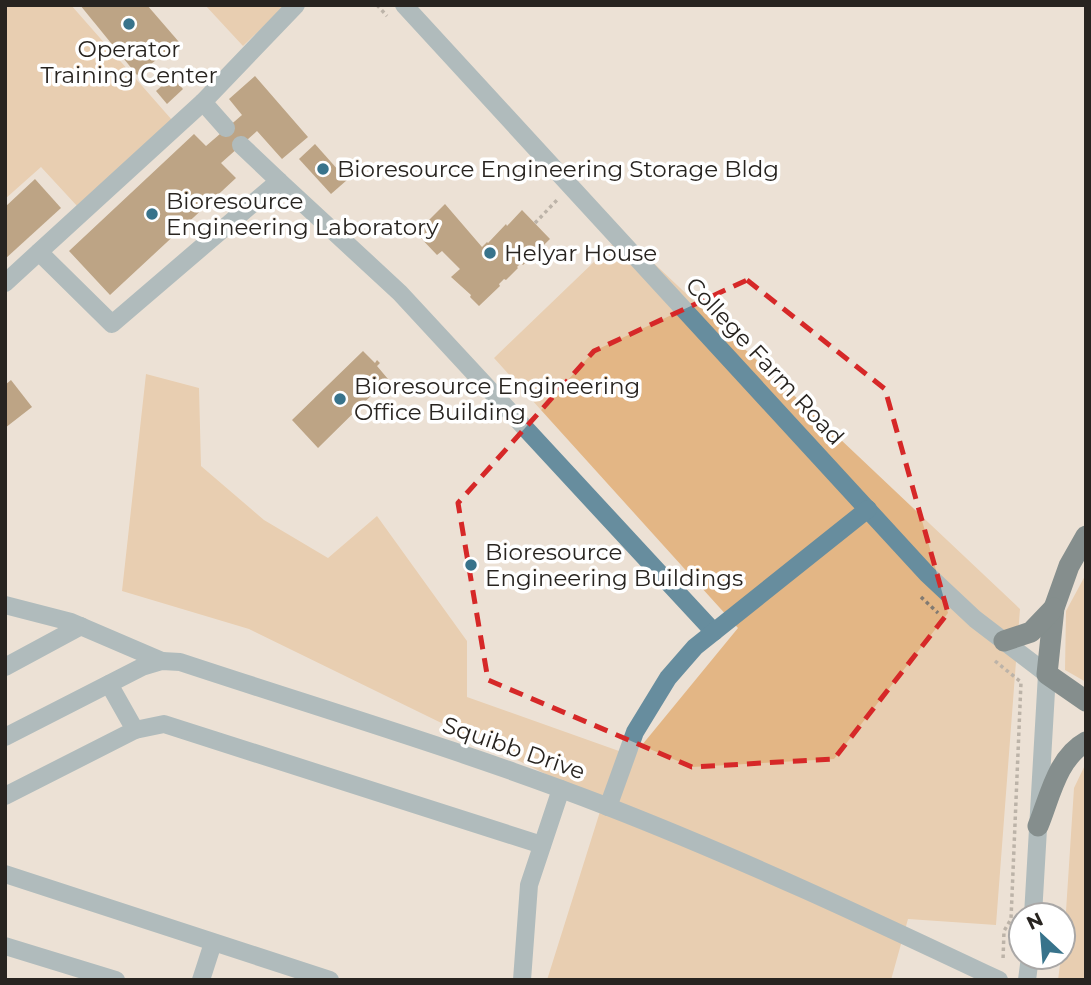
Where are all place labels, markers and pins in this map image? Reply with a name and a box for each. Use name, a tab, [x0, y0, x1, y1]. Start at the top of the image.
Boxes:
marker: Operator Training Center	[121, 16, 137, 32]
place label: Operator Training Center	[40, 35, 218, 89]
place label: Bioresource Engineering Storage Bldg	[337, 155, 779, 183]
marker: Bioresource Engineering Storage Bldg	[315, 161, 331, 177]
place label: Bioresource Engineering Laboratory	[166, 187, 439, 241]
marker: Bioresource Engineering Laboratory	[144, 206, 160, 222]
place label: Helyar House	[504, 239, 657, 267]
marker: Helyar House	[482, 245, 498, 261]
place label: Bioresource Engineering Office Building	[354, 372, 640, 426]
marker: Bioresource Engineering Office Building	[332, 391, 348, 407]
place label: Bioresource Engineering Buildings	[485, 538, 743, 592]
marker: Bioresource Engineering Buildings	[463, 557, 479, 573]

